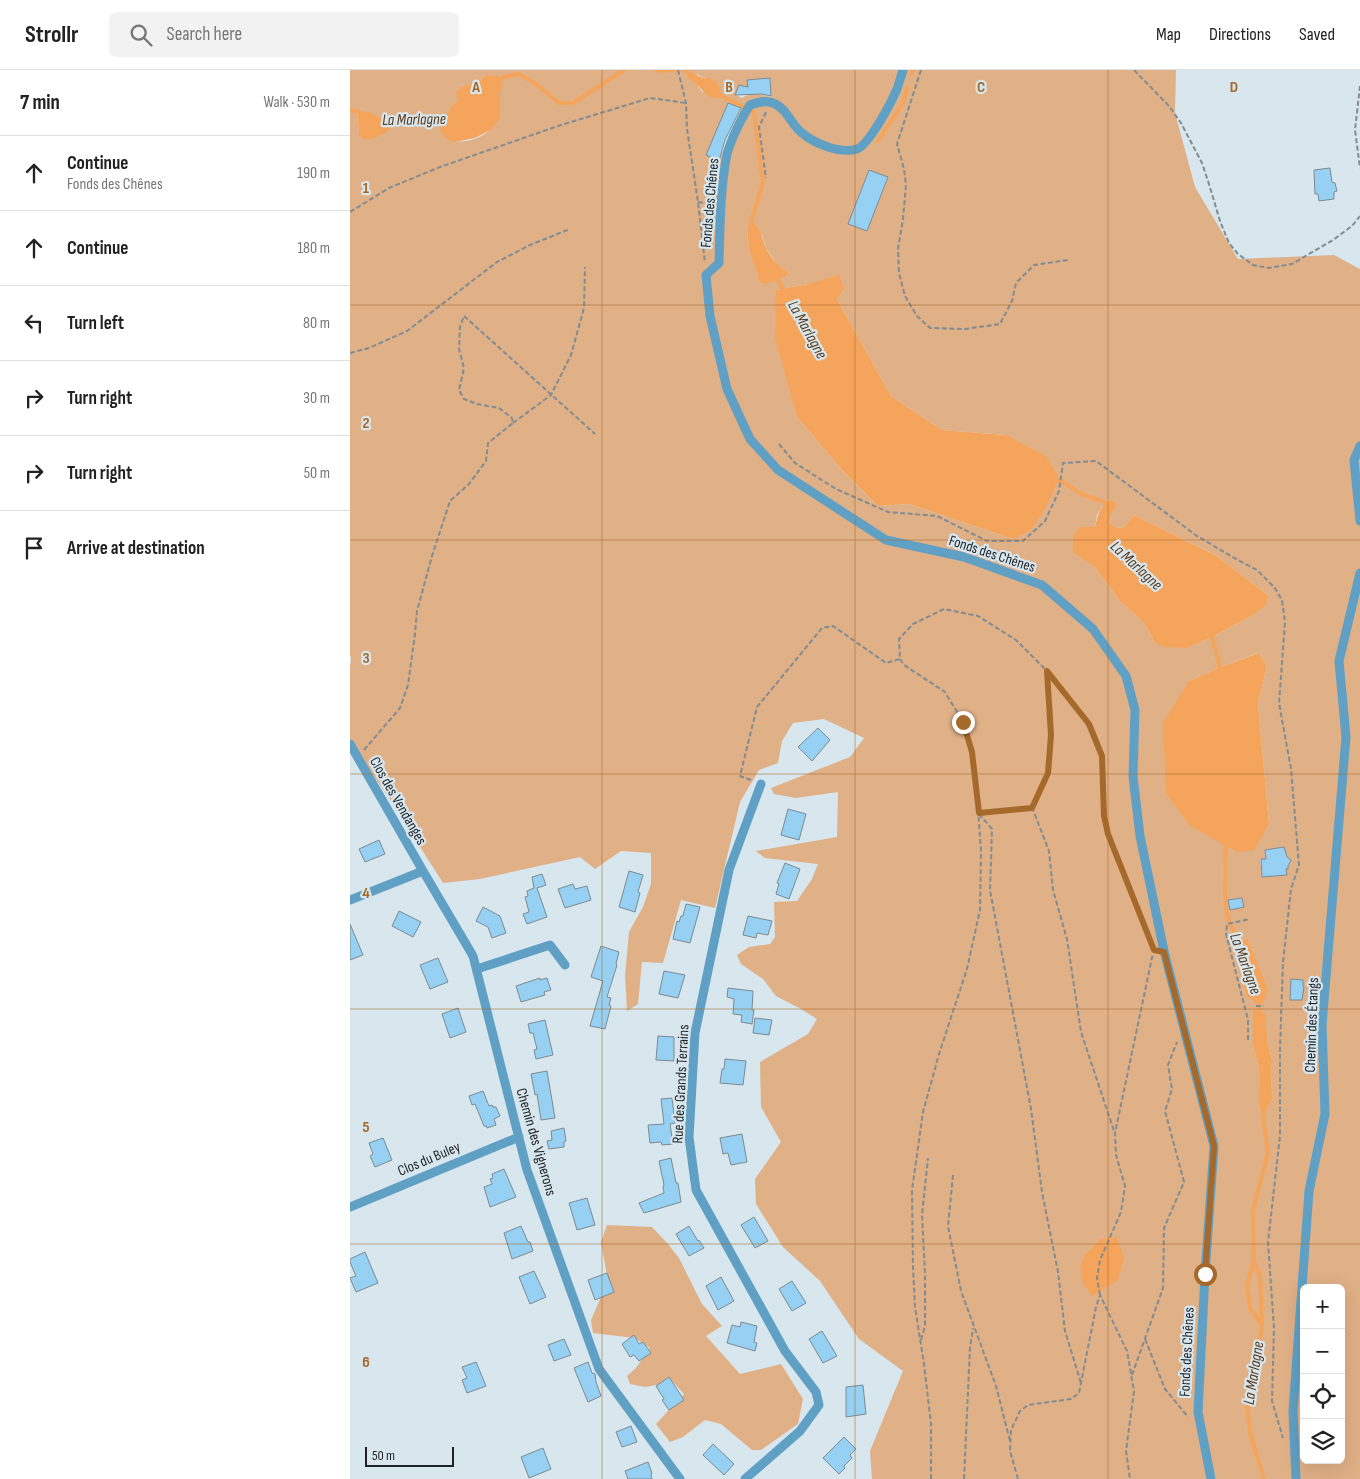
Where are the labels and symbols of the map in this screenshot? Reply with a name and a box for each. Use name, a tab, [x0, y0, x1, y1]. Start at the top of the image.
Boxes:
text: A	[471, 78, 480, 97]
text: B	[725, 78, 733, 97]
text: C	[977, 78, 985, 97]
text: D	[1230, 78, 1238, 97]
water label: La Marlagne	[382, 110, 446, 130]
street label: Fonds des Chênes	[697, 157, 723, 249]
text: 1	[363, 179, 370, 198]
water label: La Marlagne	[783, 298, 831, 362]
text: 2	[362, 414, 370, 433]
street label: Fonds des Chênes	[946, 531, 1038, 577]
water label: La Marlagne	[1106, 537, 1166, 595]
text: 3	[362, 649, 370, 668]
route end	[952, 711, 975, 734]
street label: Clos des Vendanges	[365, 754, 431, 848]
text: 4	[362, 884, 370, 903]
water label: La Marlagne	[1225, 931, 1265, 997]
street label: Chemin des Étangs	[1301, 977, 1323, 1073]
street label: Rue des Grands Terrains	[668, 1024, 694, 1144]
street label: Chemin des Vignerons	[512, 1086, 560, 1198]
text: 5	[362, 1118, 370, 1137]
street label: Clos du Buley	[395, 1137, 463, 1181]
route start	[1194, 1263, 1217, 1286]
street label: Fonds des Chênes	[1175, 1307, 1199, 1397]
water label: La Marlagne	[1240, 1340, 1268, 1406]
text: 6	[362, 1353, 370, 1372]
scale bar	[365, 1444, 454, 1467]

